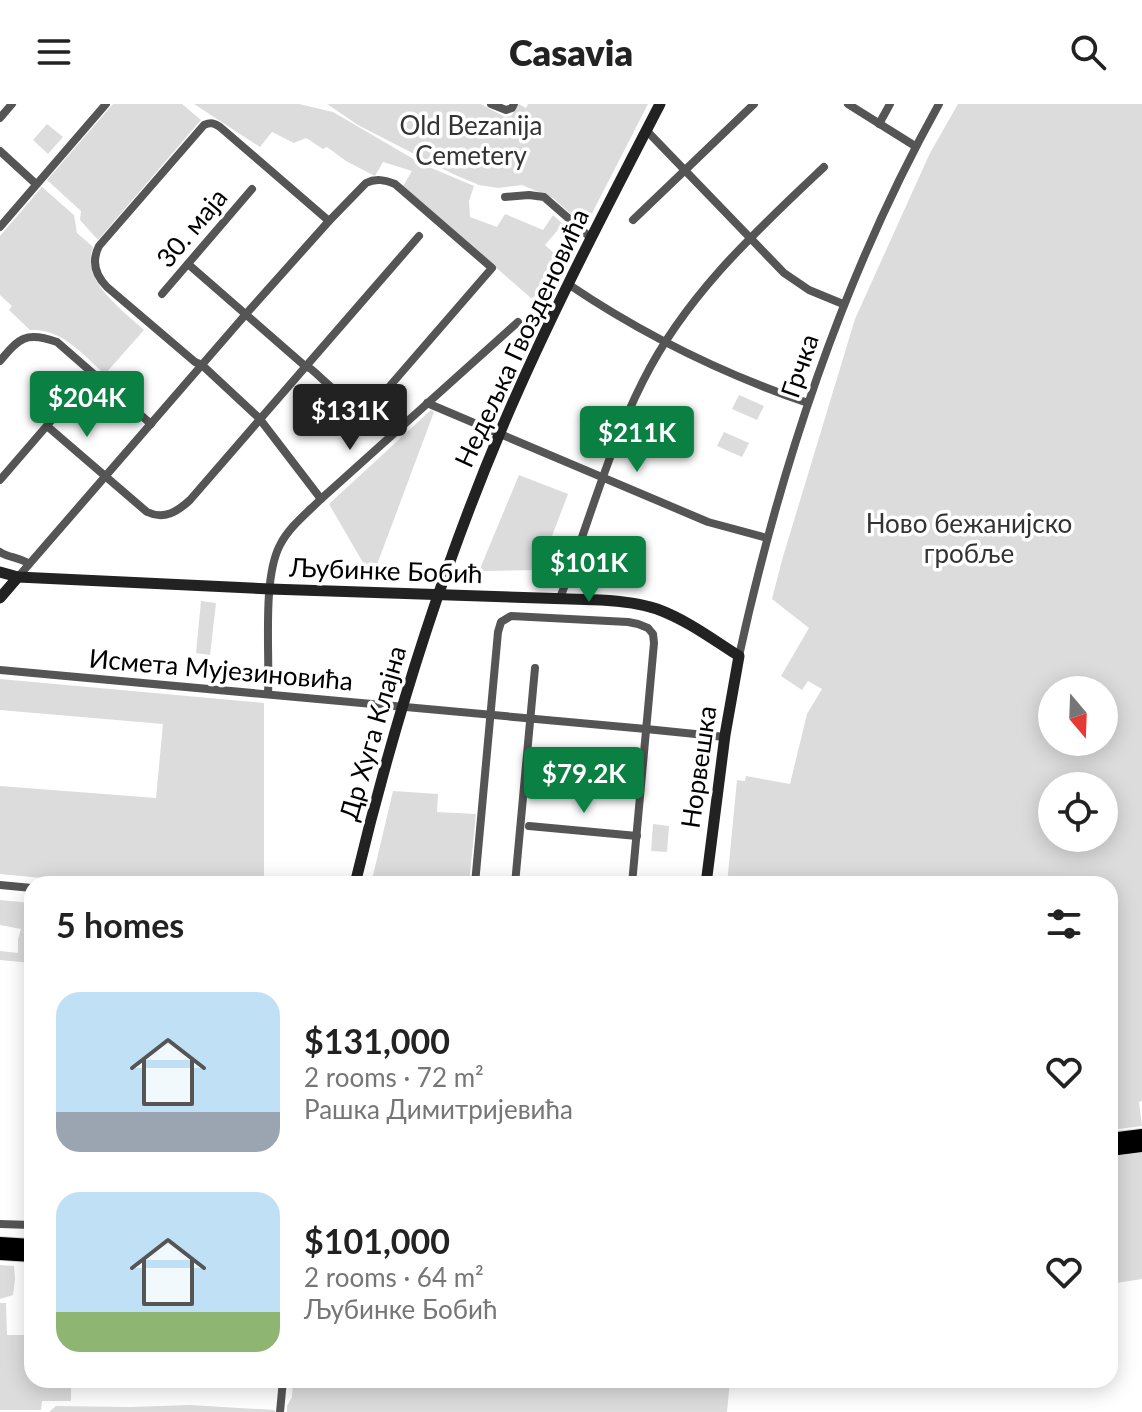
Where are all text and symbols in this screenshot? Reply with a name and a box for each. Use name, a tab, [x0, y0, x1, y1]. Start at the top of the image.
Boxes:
icon: menu	[32, 30, 76, 74]
text: Casavia	[509, 30, 633, 74]
icon: search	[1066, 30, 1110, 74]
park label: Old Bezanija Cemetery	[400, 109, 542, 171]
street label: 30. маја	[149, 181, 234, 273]
street label: Недељка Гвозденовића	[447, 203, 595, 472]
street label: Грчка	[773, 330, 825, 402]
pin: $204K	[31, 371, 143, 439]
text: $204K	[48, 381, 126, 413]
pin: $131K	[294, 384, 406, 452]
text: $131K	[311, 394, 389, 426]
pin: $211K	[581, 406, 693, 474]
text: $211K	[598, 416, 676, 448]
park label: Ново бежанијско гробље	[866, 507, 1072, 569]
pin: $101K	[533, 536, 645, 604]
text: $101K	[550, 546, 628, 578]
street label: Љубинке Бобић	[288, 551, 483, 589]
street label: Исмета Мујезиновића	[88, 642, 354, 696]
street label: Др Хуга Клајна	[332, 642, 412, 824]
north arrow	[1038, 676, 1118, 756]
map controls	[1038, 676, 1118, 852]
street label: Норвешка	[674, 704, 722, 830]
pin: $79.2K	[519, 747, 649, 815]
text: $79.2K	[542, 757, 626, 789]
button: locate	[1038, 772, 1118, 852]
icon: filters	[1042, 902, 1086, 946]
text: 5 homes	[56, 904, 184, 945]
text: $131,000	[304, 1020, 450, 1061]
icon: home	[120, 1024, 216, 1120]
icon: heart	[1042, 1050, 1086, 1094]
text: 2 rooms · 72 m²	[304, 1061, 484, 1093]
text: Рашка Димитријевића	[304, 1093, 573, 1125]
text: $101,000	[304, 1220, 450, 1261]
icon: home	[120, 1224, 216, 1320]
icon: heart	[1042, 1250, 1086, 1294]
text: 2 rooms · 64 m²	[304, 1261, 484, 1293]
text: Љубинке Бобић	[304, 1293, 497, 1325]

